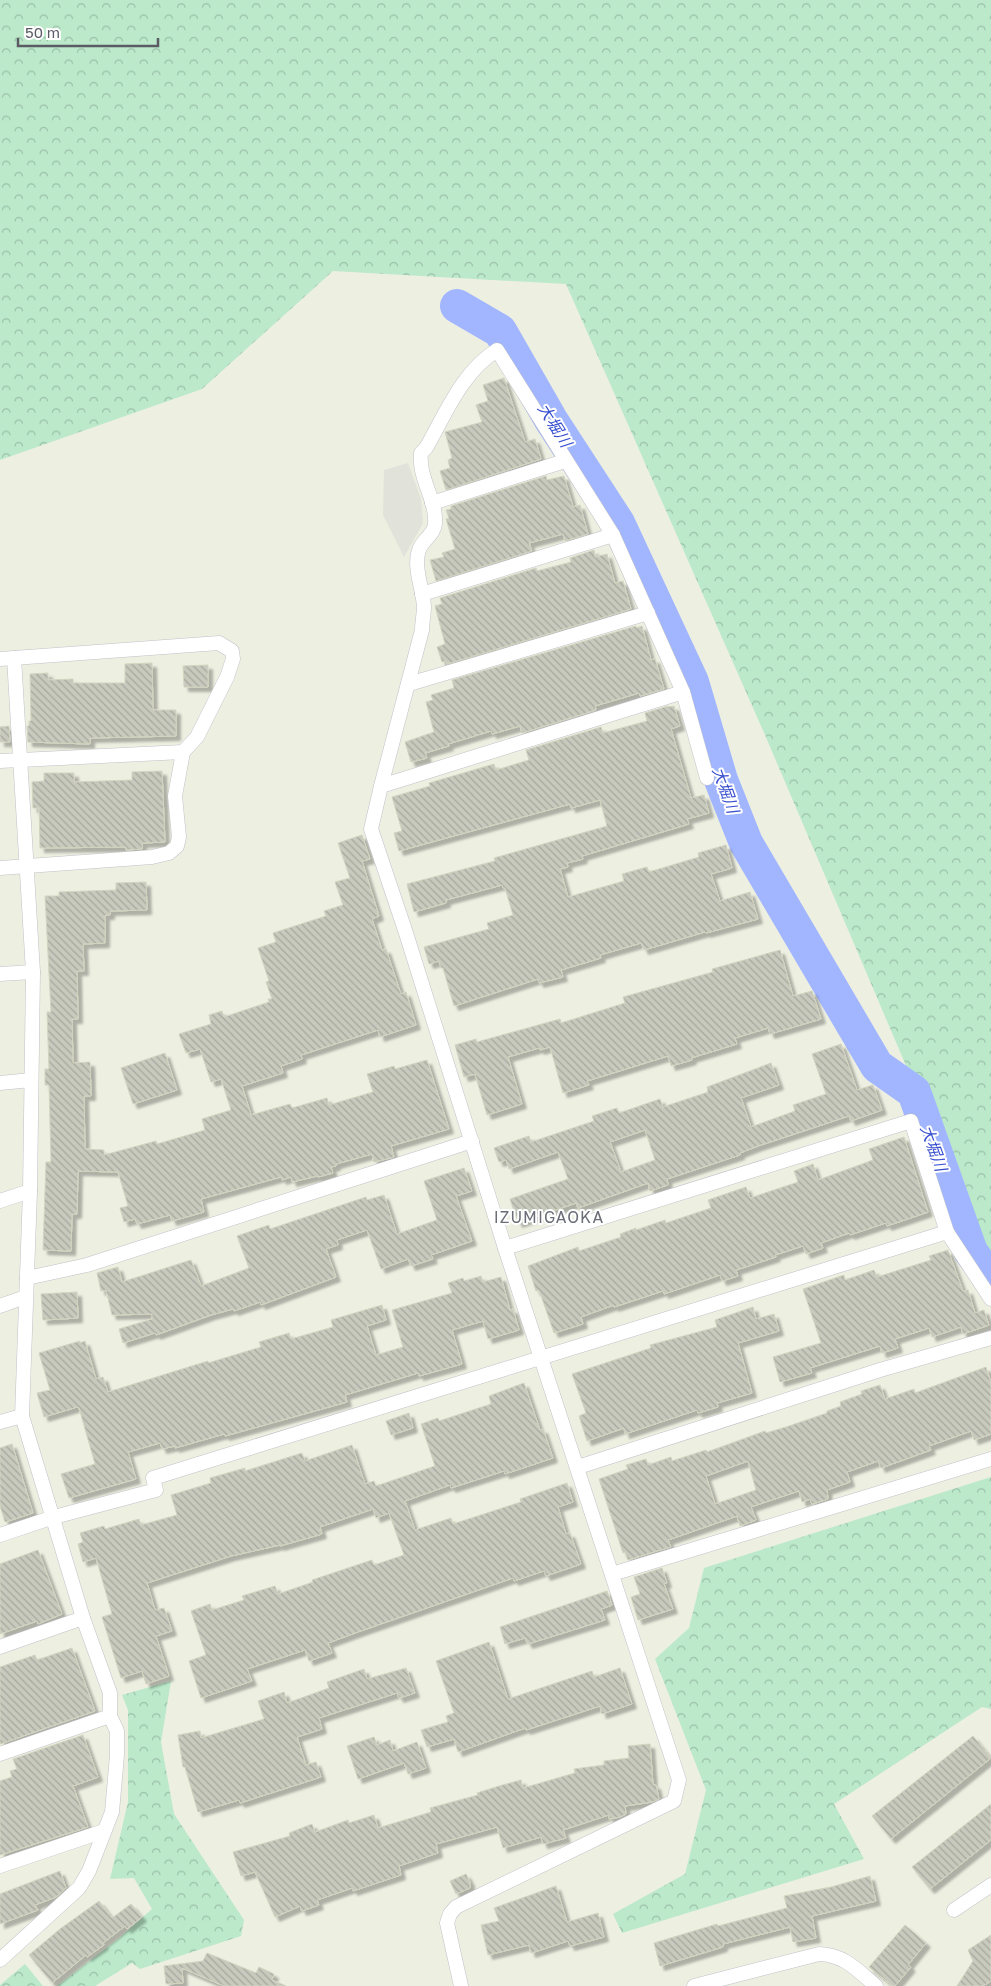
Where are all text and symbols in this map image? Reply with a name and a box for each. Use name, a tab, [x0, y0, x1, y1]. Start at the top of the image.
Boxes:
scale bar	[18, 15, 158, 47]
text: 50 m	[25, 23, 60, 41]
water label: 大堀川	[534, 399, 577, 452]
water label: 大堀川	[708, 764, 744, 818]
water label: 大堀川	[916, 1122, 952, 1176]
district label: IZUMIGAOKA	[494, 1207, 604, 1227]

